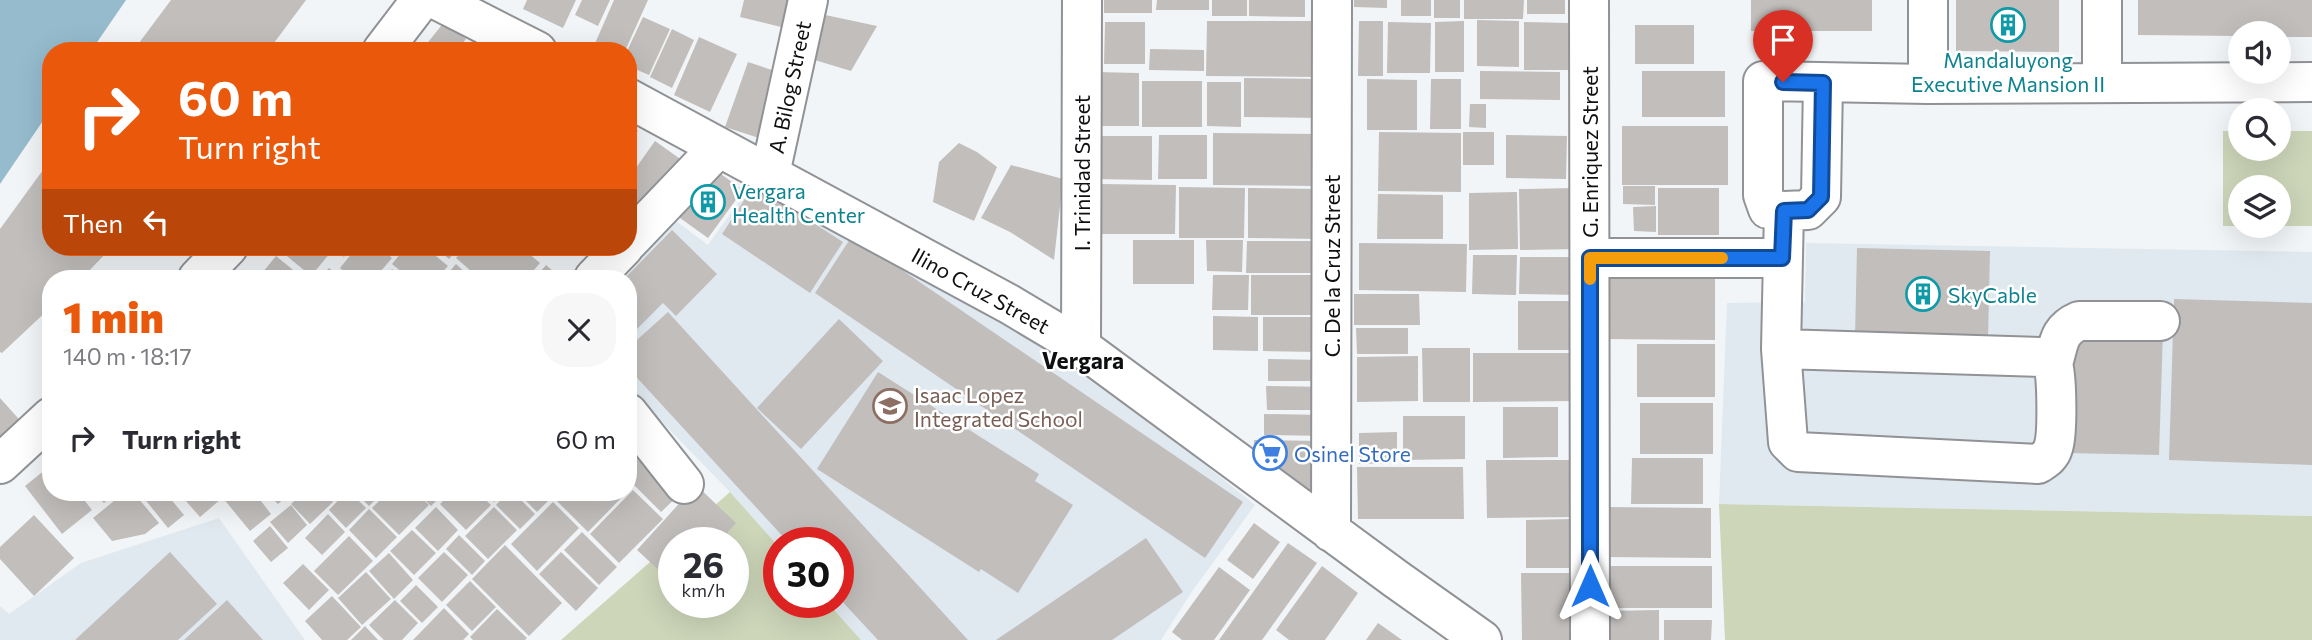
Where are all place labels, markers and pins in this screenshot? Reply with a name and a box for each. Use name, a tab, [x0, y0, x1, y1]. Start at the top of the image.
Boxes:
building icon: Mandaluyong Executive Mansion II	[1989, 6, 2027, 44]
pin	[1753, 10, 1813, 82]
place label: Mandaluyong Executive Mansion II	[1911, 47, 2105, 96]
place label: Vergara Health Center	[732, 178, 865, 227]
building icon: Vergara Health Center	[689, 183, 727, 221]
building icon: SkyCable	[1904, 275, 1942, 313]
place label: SkyCable	[1948, 282, 2037, 307]
place label: Isaac Lopez Integrated School	[914, 382, 1083, 431]
school or university icon: Isaac Lopez Integrated School	[871, 387, 909, 425]
supermarket icon: Osinel Store	[1251, 434, 1289, 472]
place label: Osinel Store	[1294, 441, 1411, 466]

